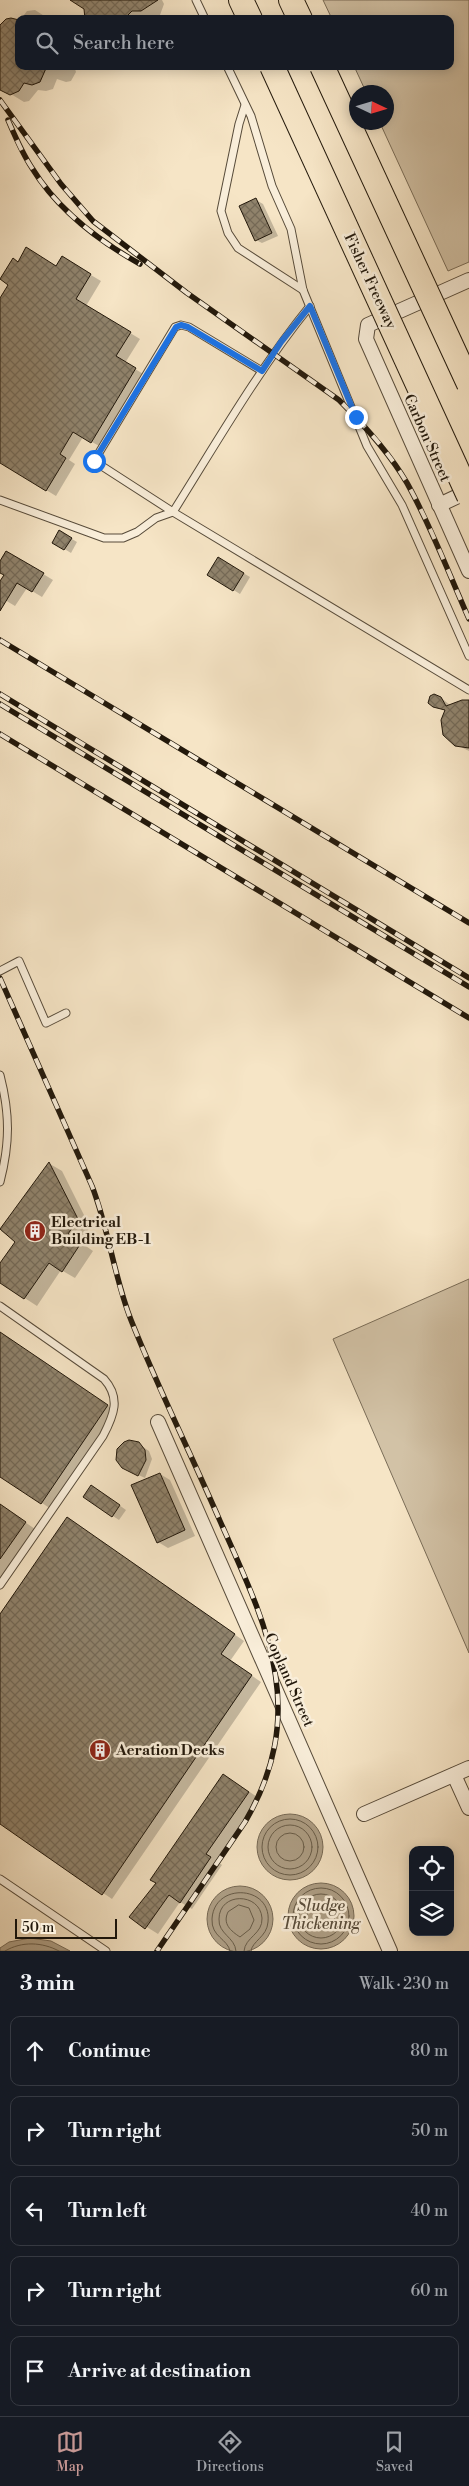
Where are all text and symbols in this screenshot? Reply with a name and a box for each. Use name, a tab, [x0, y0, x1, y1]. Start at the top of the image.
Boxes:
search box	[15, 15, 454, 70]
icon: search	[33, 29, 61, 57]
text: Search here	[73, 31, 174, 55]
north arrow	[349, 85, 394, 130]
street label: Fisher Freeway	[339, 230, 401, 333]
street label: Carbon Street	[399, 391, 455, 485]
route end	[345, 406, 368, 429]
route start	[83, 450, 106, 473]
place label: Electrical Building EB-1	[51, 1213, 152, 1249]
building icon: Electrical Building EB-1	[23, 1219, 47, 1243]
street label: Copland Street	[260, 1630, 318, 1730]
building icon: Aeration Decks	[88, 1738, 112, 1762]
place label: Aeration Decks	[115, 1741, 224, 1760]
map controls	[409, 1846, 454, 1936]
button: locate	[409, 1846, 454, 1891]
button: layers	[409, 1891, 454, 1936]
water label: Sludge Thickening	[282, 1896, 361, 1934]
scale bar	[15, 1916, 118, 1939]
text: 50 m	[22, 1919, 54, 1937]
text: 3 min	[20, 1971, 75, 1997]
text: Walk · 230 m	[359, 1974, 449, 1994]
icon: ahead	[21, 2037, 49, 2065]
text: Continue	[68, 2039, 151, 2063]
text: 80 m	[410, 2041, 448, 2061]
icon: right	[21, 2117, 49, 2145]
text: Turn right	[68, 2119, 161, 2143]
text: 50 m	[411, 2121, 448, 2141]
icon: left	[21, 2197, 49, 2225]
text: Turn left	[68, 2199, 147, 2223]
text: 40 m	[411, 2201, 448, 2221]
icon: right	[21, 2277, 49, 2305]
text: Turn right	[68, 2279, 161, 2303]
text: 60 m	[410, 2281, 448, 2301]
icon: arrive	[21, 2357, 49, 2385]
text: Arrive at destination	[68, 2359, 251, 2383]
tab: Map	[56, 2428, 84, 2476]
tab: Directions	[196, 2428, 264, 2476]
tab: Saved	[376, 2428, 413, 2476]

